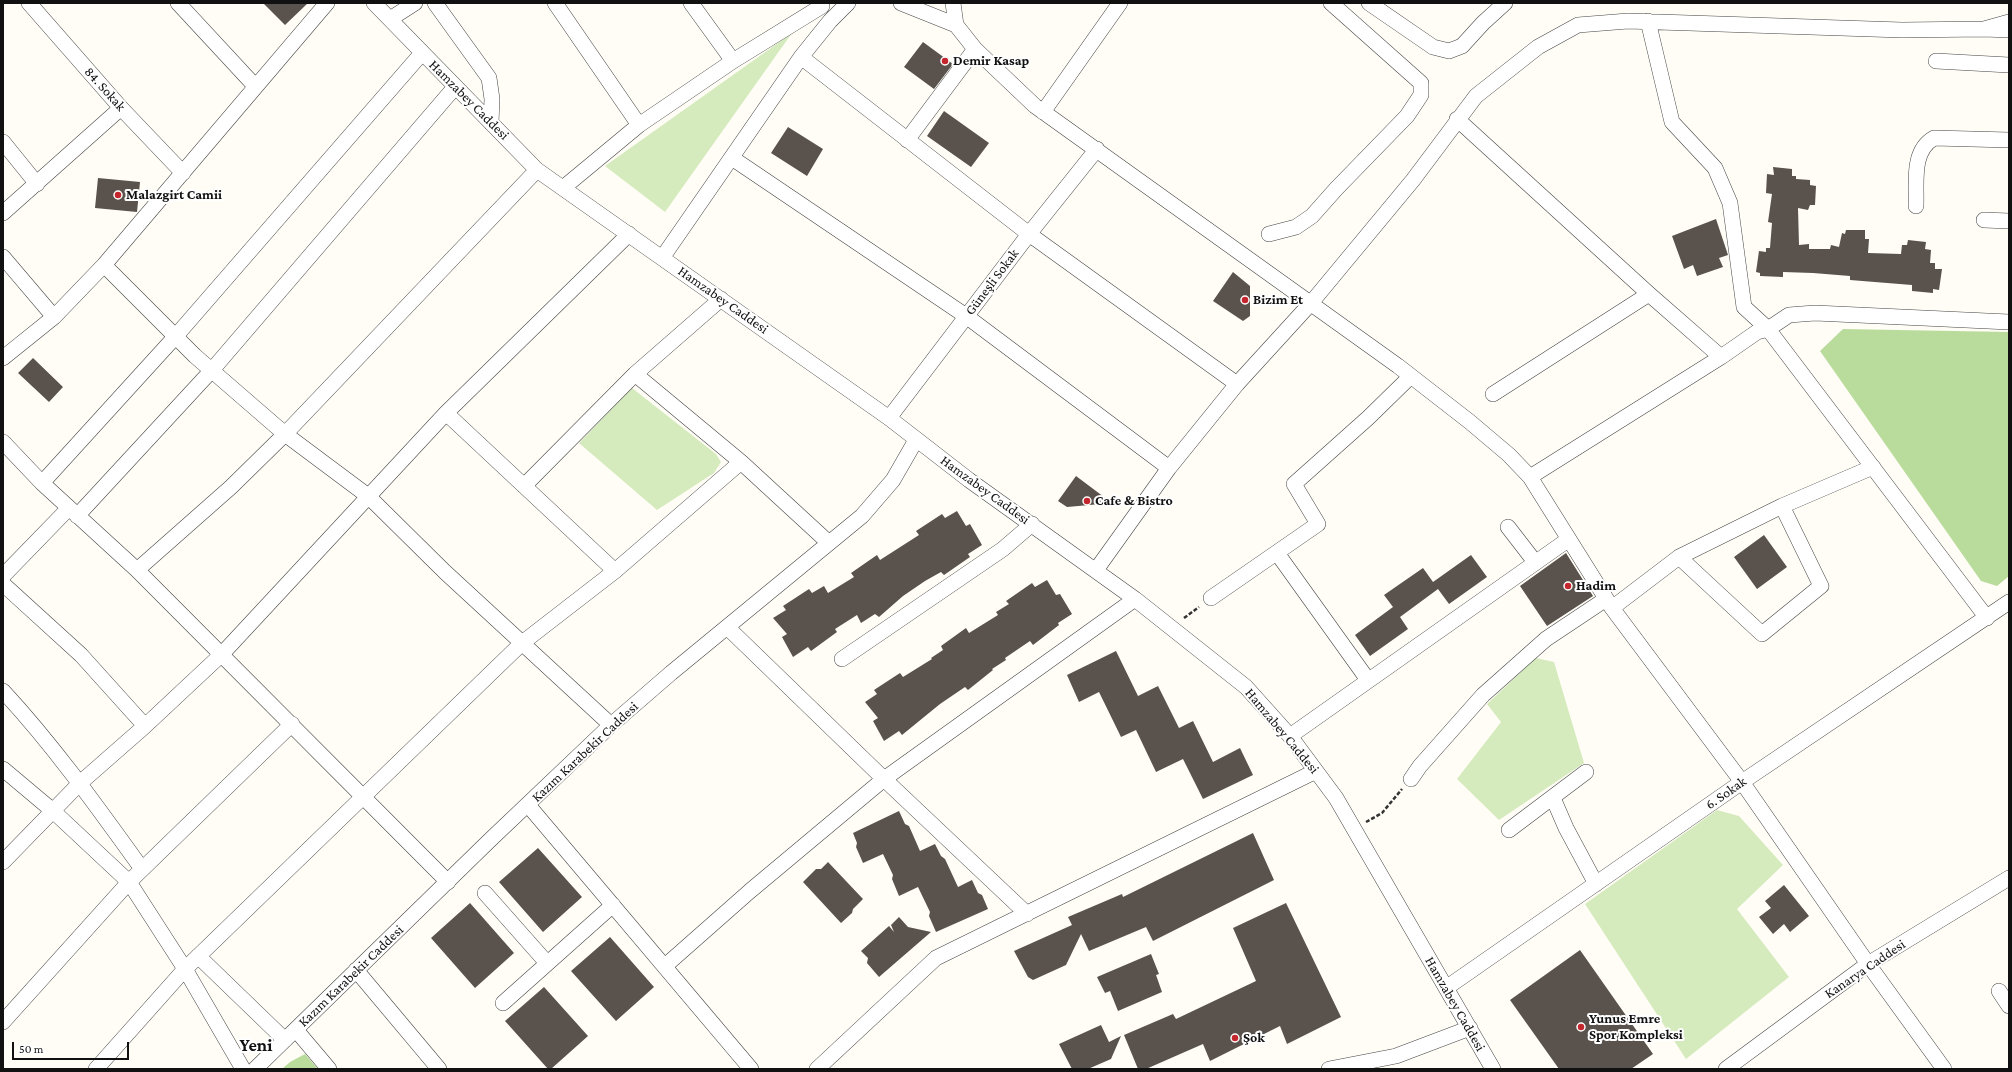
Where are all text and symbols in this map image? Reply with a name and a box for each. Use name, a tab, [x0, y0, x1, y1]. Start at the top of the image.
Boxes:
place label: Demir Kasap	[953, 53, 1029, 69]
street label: Hamzabey Caddesi	[425, 56, 513, 144]
marker: Demir Kasap	[940, 56, 950, 66]
street label: 84. Sokak	[81, 63, 129, 115]
place label: Malazgirt Camii	[126, 187, 222, 203]
marker: Malazgirt Camii	[113, 190, 123, 200]
street label: Güneşli Sokak	[962, 246, 1022, 318]
street label: Hamzabey Caddesi	[675, 263, 771, 337]
place label: Bizim Et	[1253, 292, 1303, 308]
marker: Bizim Et	[1240, 295, 1250, 305]
street label: Hamzabey Caddesi	[937, 452, 1033, 528]
place label: Cafe & Bistro	[1095, 493, 1173, 509]
marker: Cafe & Bistro	[1082, 496, 1092, 506]
place label: Hadim	[1576, 578, 1616, 594]
marker: Hadim	[1563, 581, 1573, 591]
street label: Hamzabey Caddesi	[1241, 685, 1323, 777]
street label: Kazım Karabekir Caddesi	[528, 698, 642, 806]
street label: 6. Sokak	[1702, 773, 1750, 813]
street label: Kazım Karabekir Caddesi	[295, 922, 407, 1030]
street label: Kanarya Caddesi	[1822, 936, 1908, 1002]
street label: Hamzabey Caddesi	[1421, 954, 1489, 1054]
place label: Yunus Emre Spor Kompleksi	[1589, 1011, 1683, 1044]
marker: Yunus Emre Spor Kompleksi	[1576, 1022, 1586, 1032]
place label: Şok	[1243, 1030, 1265, 1046]
marker: Şok	[1230, 1033, 1240, 1043]
scale bar	[14, 1034, 131, 1060]
district label: Yeni	[240, 1034, 272, 1056]
text: 50 m	[19, 1042, 43, 1056]

